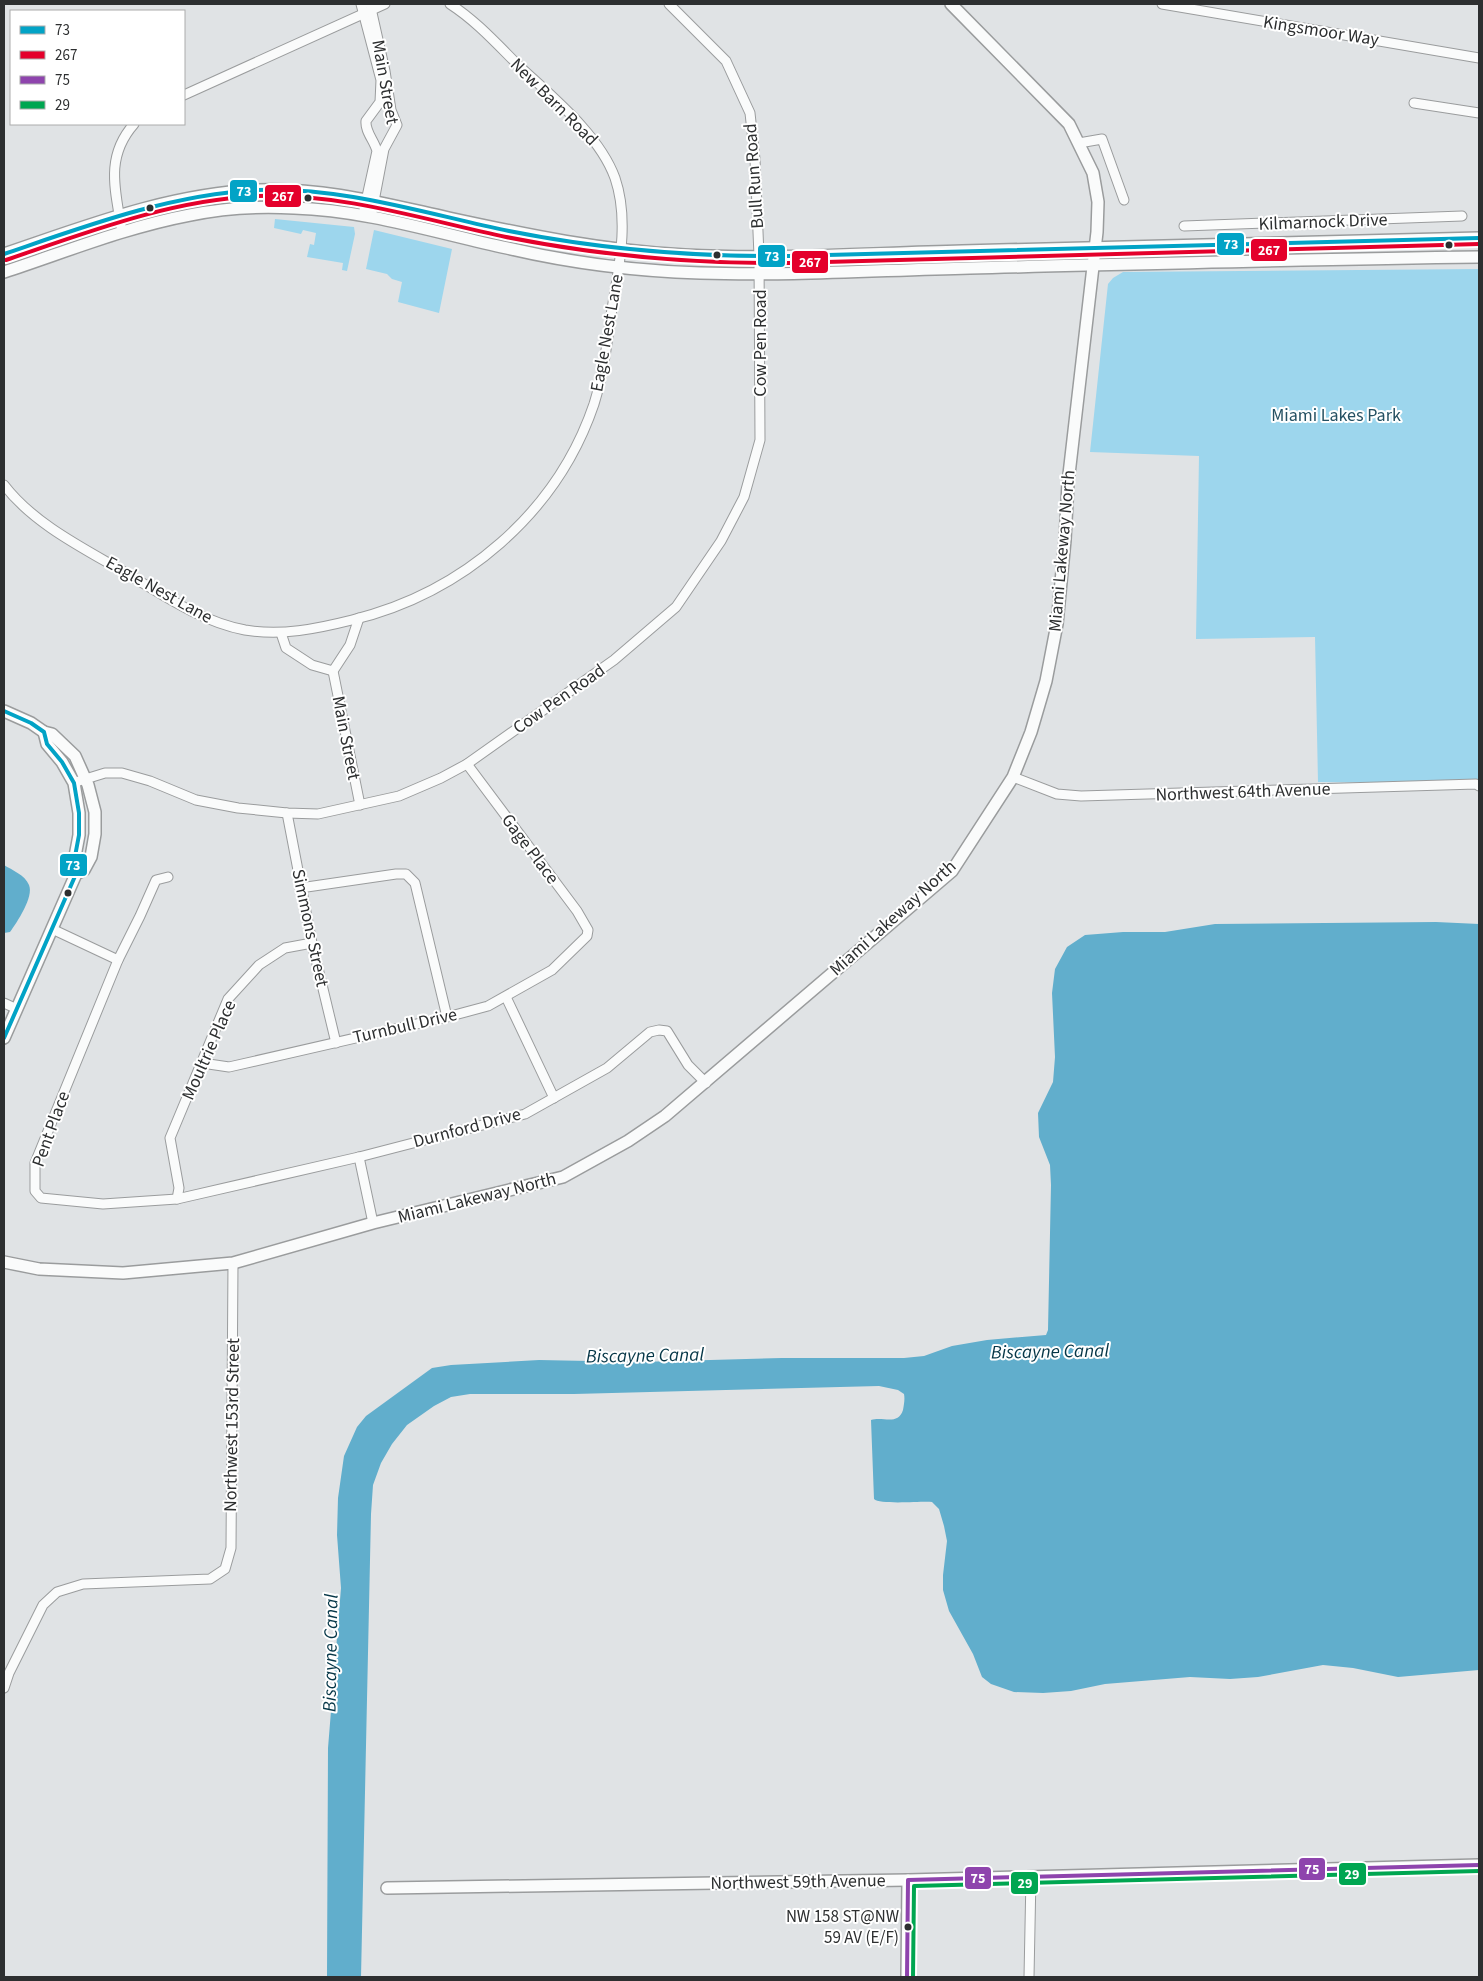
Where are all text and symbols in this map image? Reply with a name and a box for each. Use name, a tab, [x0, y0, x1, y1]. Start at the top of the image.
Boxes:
legend	[10, 10, 185, 125]
street label: Kingsmoor Way	[1261, 10, 1381, 53]
text: 73	[55, 20, 70, 41]
street label: Main Street	[365, 38, 405, 126]
text: 267	[55, 45, 77, 66]
street label: New Barn Road	[504, 52, 604, 152]
text: 75	[55, 70, 70, 91]
text: 29	[55, 95, 70, 116]
street label: Bull Run Road	[738, 123, 770, 229]
line badge: 73	[229, 179, 258, 203]
text: 73	[237, 182, 251, 202]
line badge: 267	[264, 184, 302, 208]
text: 267	[272, 187, 294, 207]
unlabelled marker	[303, 193, 313, 203]
unlabelled marker	[145, 203, 155, 213]
street label: Kilmarnock Drive	[1258, 207, 1388, 237]
line badge: 73	[1216, 232, 1245, 256]
text: 73	[1224, 235, 1238, 255]
line badge: 267	[1250, 238, 1288, 262]
unlabelled marker	[1444, 240, 1454, 250]
text: 267	[1258, 241, 1280, 261]
line badge: 73	[757, 244, 786, 268]
text: 73	[765, 247, 779, 267]
unlabelled marker	[712, 250, 722, 260]
line badge: 267	[791, 250, 829, 274]
text: 267	[799, 253, 821, 273]
street label: Eagle Nest Lane	[584, 272, 630, 394]
street label: Cow Pen Road	[748, 289, 773, 397]
park label: Miami Lakes Park	[1271, 403, 1401, 428]
street label: Miami Lakeway North	[1042, 469, 1082, 633]
street label: Eagle Nest Lane	[101, 550, 217, 630]
street label: Cow Pen Road	[508, 658, 610, 740]
street label: Main Street	[326, 694, 366, 782]
street label: Northwest 64th Avenue	[1155, 776, 1331, 808]
street label: Gage Place	[495, 809, 565, 889]
line badge: 73	[59, 853, 88, 877]
street label: Miami Lakeway North	[824, 854, 962, 982]
text: 73	[66, 856, 80, 876]
street label: Simmons Street	[285, 867, 335, 989]
unlabelled marker	[63, 888, 73, 898]
street label: Moultrie Place	[176, 996, 242, 1104]
street label: Turnbull Drive	[350, 1002, 460, 1050]
street label: Pent Place	[26, 1088, 76, 1170]
street label: Durnford Drive	[410, 1102, 524, 1154]
street label: Miami Lakeway North	[395, 1166, 559, 1230]
water label: Biscayne Canal	[991, 1337, 1110, 1367]
street label: Northwest 153rd Street	[218, 1338, 246, 1512]
water label: Biscayne Canal	[586, 1341, 705, 1371]
water label: Biscayne Canal	[316, 1593, 346, 1712]
line badge: 75	[1298, 1857, 1326, 1881]
text: 75	[1305, 1860, 1319, 1880]
line badge: 29	[1338, 1862, 1367, 1886]
text: 29	[1345, 1865, 1359, 1885]
line badge: 75	[964, 1866, 992, 1890]
street label: Northwest 59th Avenue	[710, 1868, 886, 1896]
text: 75	[971, 1869, 985, 1889]
line badge: 29	[1010, 1871, 1039, 1895]
text: 29	[1018, 1874, 1032, 1894]
place label: NW 158 ST@NW 59 AV (E/F)	[786, 1905, 899, 1950]
marker: NW 158 ST@NW 59 AV (E/F)	[903, 1922, 913, 1932]

